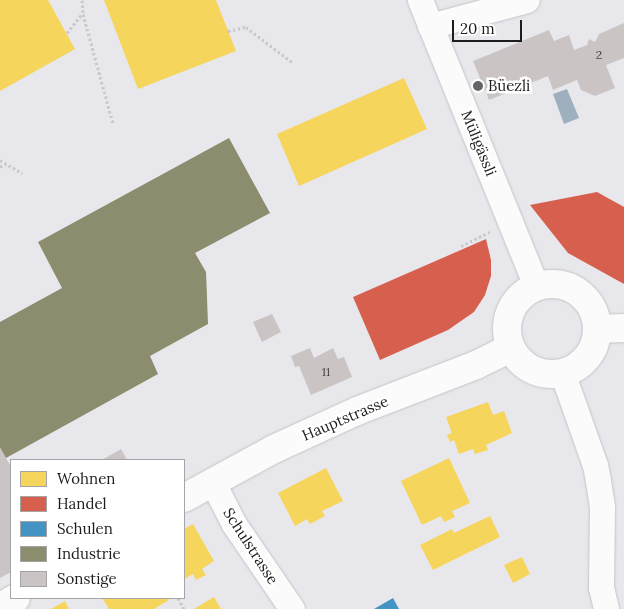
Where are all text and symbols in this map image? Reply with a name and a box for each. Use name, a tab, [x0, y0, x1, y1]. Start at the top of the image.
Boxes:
scale bar	[454, 10, 524, 42]
text: 20 m	[460, 19, 495, 38]
house number: 2	[596, 48, 602, 62]
place label: Büezli	[488, 77, 530, 95]
marker: Büezli	[472, 80, 484, 92]
street label: Müligässli	[458, 108, 500, 178]
house number: 11	[322, 365, 330, 379]
street label: Hauptstrasse	[299, 392, 391, 444]
legend	[10, 459, 185, 599]
text: Wohnen	[57, 469, 115, 488]
text: Handel	[57, 494, 107, 513]
street label: Schulstrasse	[220, 504, 282, 588]
text: Schulen	[57, 519, 113, 538]
text: Industrie	[57, 544, 121, 563]
text: Sonstige	[57, 569, 117, 588]

